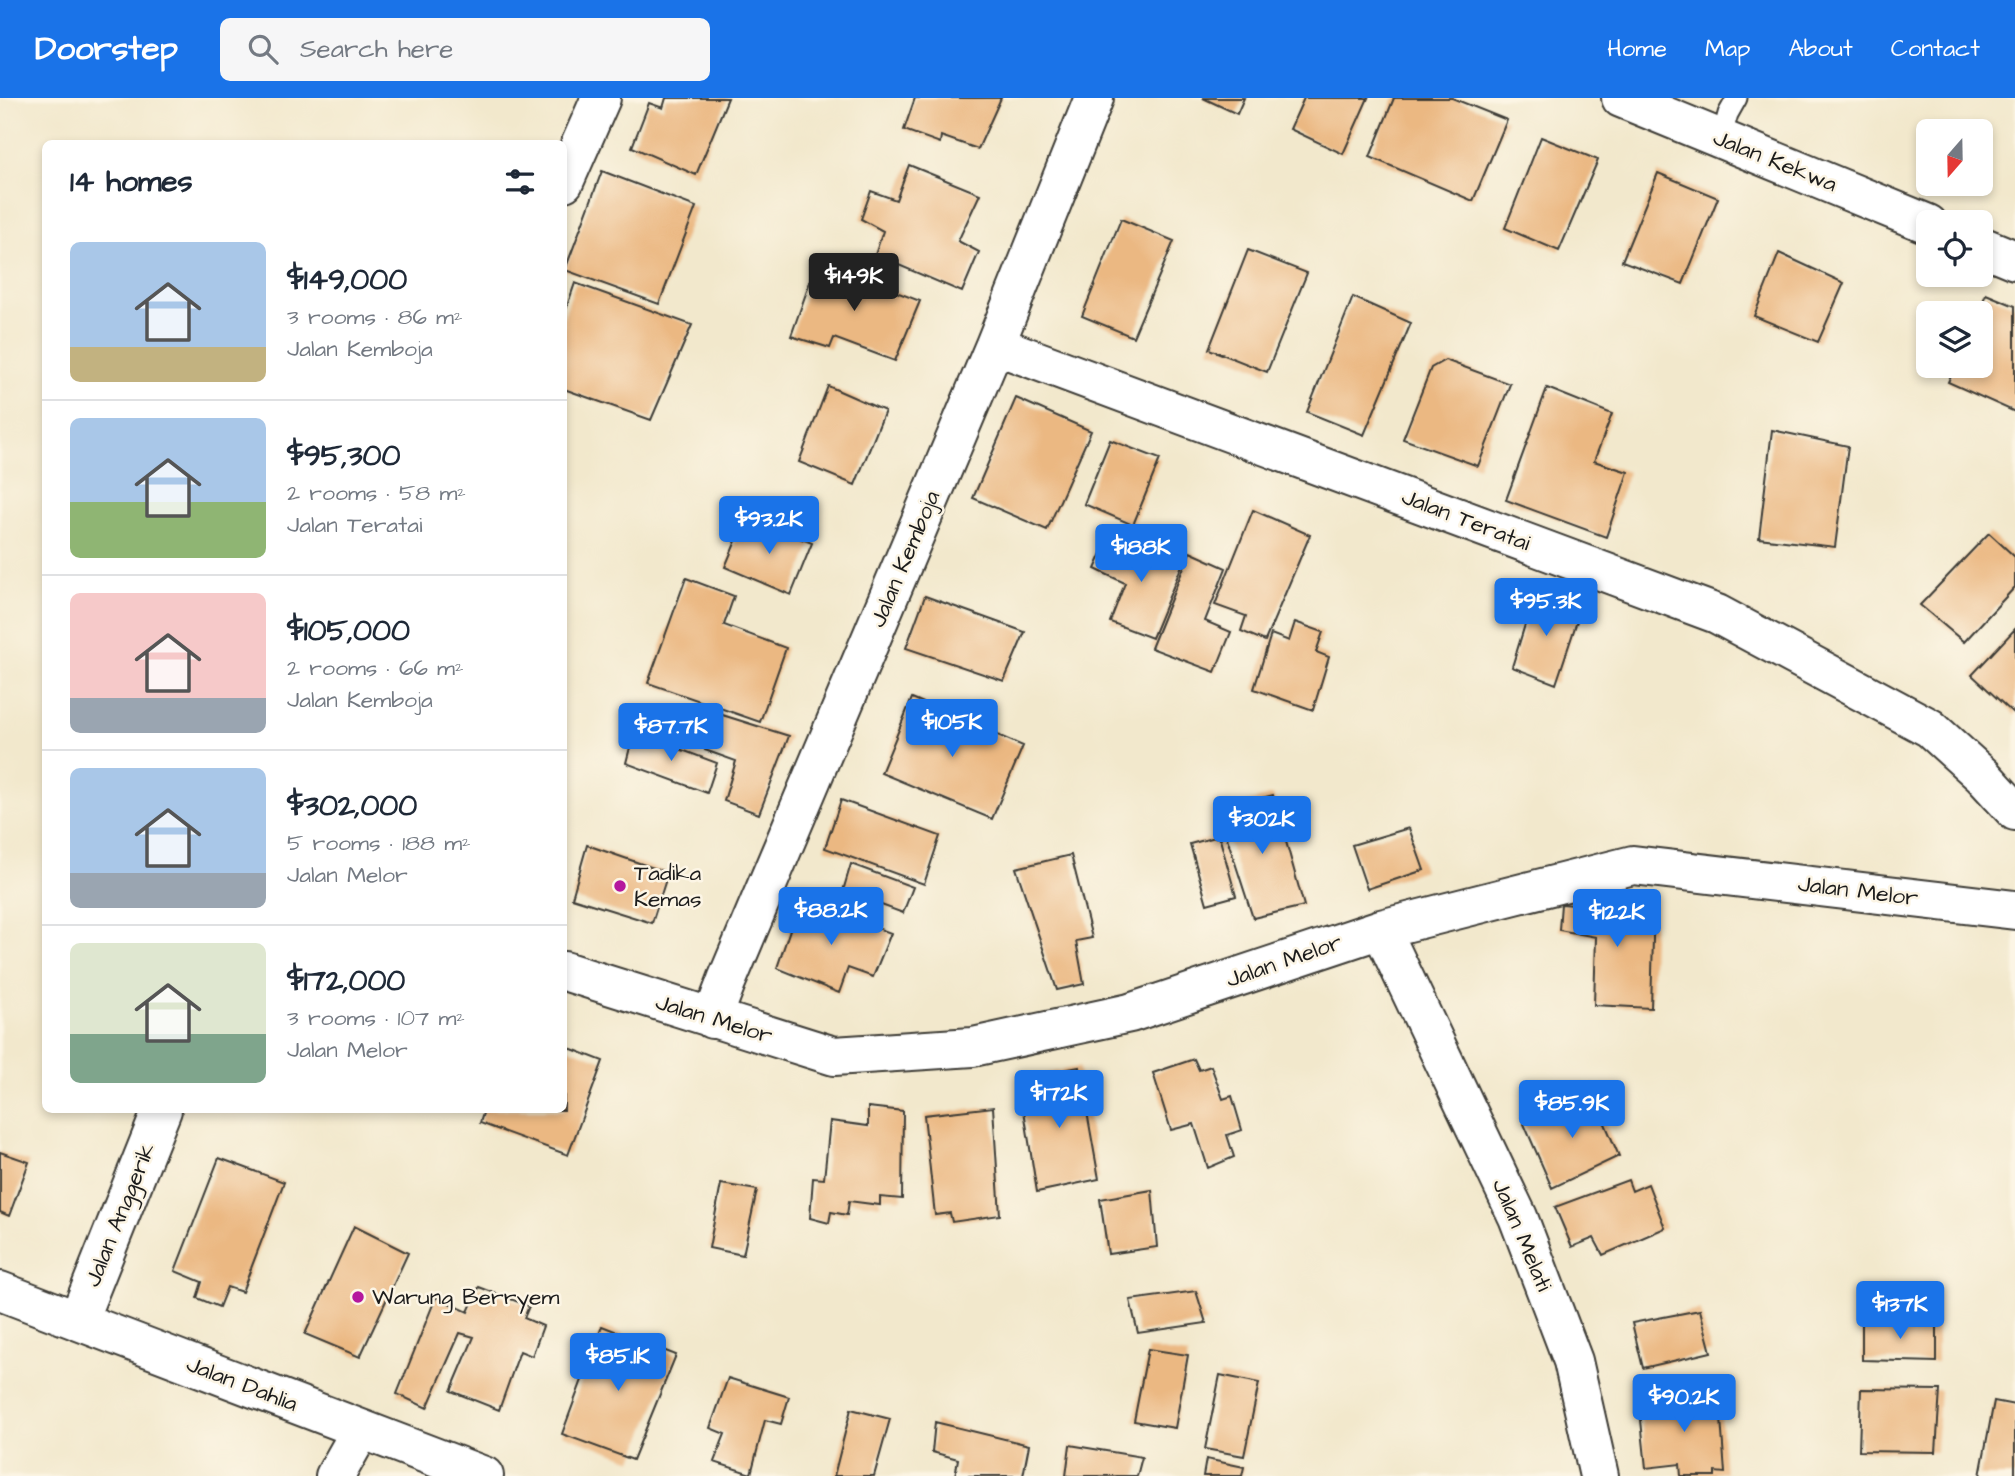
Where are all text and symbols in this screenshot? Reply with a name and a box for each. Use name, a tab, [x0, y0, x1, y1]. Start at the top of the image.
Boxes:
search box	[220, 18, 710, 81]
text: Doorstep	[35, 26, 178, 72]
icon: search	[244, 30, 282, 68]
text: Search here	[300, 31, 453, 67]
text: Home	[1607, 32, 1667, 66]
text: Map	[1705, 32, 1750, 66]
text: About	[1788, 32, 1853, 66]
text: Contact	[1891, 32, 1980, 66]
north arrow	[1916, 119, 1993, 196]
map controls	[1916, 119, 1993, 378]
street label: Jalan Kekwa	[1708, 122, 1842, 200]
text: 14 homes	[70, 161, 193, 203]
icon: filters	[501, 163, 539, 201]
button: locate	[1916, 210, 1993, 287]
pin: $149K	[805, 254, 903, 313]
text: $149,000	[287, 259, 407, 301]
text: $149K	[825, 260, 883, 292]
icon: home	[126, 270, 210, 354]
text: 3 rooms · 86 m²	[287, 301, 463, 333]
button: layers	[1916, 301, 1993, 378]
text: Jalan Kemboja	[287, 333, 433, 365]
text: $95,300	[287, 435, 400, 477]
icon: home	[126, 446, 210, 530]
text: 2 rooms · 58 m²	[287, 477, 466, 509]
street label: Jalan Teratai	[1397, 481, 1535, 559]
street label: Jalan Kemboja	[862, 485, 948, 632]
pin: $93.2K	[712, 496, 826, 556]
text: $93.2K	[735, 503, 803, 535]
text: Jalan Teratai	[287, 509, 423, 541]
pin: $188K	[1092, 524, 1190, 584]
text: $188K	[1111, 531, 1171, 563]
pin: $95.3K	[1489, 578, 1603, 638]
text: $95.3K	[1510, 585, 1582, 617]
text: $105,000	[287, 610, 410, 652]
icon: home	[126, 621, 210, 705]
text: 2 rooms · 66 m²	[287, 652, 464, 684]
text: Jalan Kemboja	[287, 684, 433, 716]
pin: $105K	[903, 700, 1001, 759]
pin: $87.7K	[614, 704, 728, 763]
text: $105K	[922, 706, 982, 738]
text: $87.7K	[634, 710, 708, 742]
text: $302,000	[287, 785, 417, 827]
icon: home	[126, 796, 210, 880]
pin: $302K	[1213, 796, 1311, 856]
text: $302K	[1229, 803, 1295, 835]
text: 5 rooms · 188 m²	[287, 827, 471, 859]
place label: Tadika Kemas	[634, 857, 702, 915]
text: Jalan Melor	[287, 859, 408, 891]
street label: Jalan Melor	[1796, 868, 1920, 914]
marker: Tadika Kemas	[612, 878, 628, 894]
pin: $88.2K	[774, 888, 888, 947]
pin: $122K	[1568, 890, 1666, 949]
text: $88.2K	[795, 894, 867, 926]
text: $122K	[1589, 896, 1645, 928]
street label: Jalan Melor	[1222, 926, 1347, 996]
text: $172,000	[287, 960, 405, 1002]
icon: home	[126, 971, 210, 1055]
street label: Jalan Melor	[652, 986, 777, 1052]
text: 3 rooms · 107 m²	[287, 1002, 465, 1034]
text: Jalan Melor	[287, 1034, 408, 1066]
pin: $172K	[1010, 1070, 1108, 1130]
text: $172K	[1031, 1077, 1087, 1109]
pin: $85.9K	[1515, 1080, 1629, 1140]
text: $85.9K	[1535, 1087, 1609, 1119]
street label: Jalan Anggerik	[77, 1138, 164, 1292]
street label: Jalan Melati	[1484, 1174, 1560, 1297]
place label: Warung Berryem	[372, 1281, 560, 1314]
pin: $137K	[1851, 1282, 1949, 1341]
text: $137K	[1872, 1288, 1928, 1320]
marker: Warung Berryem	[350, 1289, 366, 1305]
pin: $85.1K	[561, 1334, 675, 1393]
text: $85.1K	[586, 1340, 650, 1372]
street label: Jalan Dahlia	[182, 1348, 302, 1420]
pin: $90.2K	[1627, 1374, 1741, 1434]
text: $90.2K	[1649, 1381, 1719, 1413]

